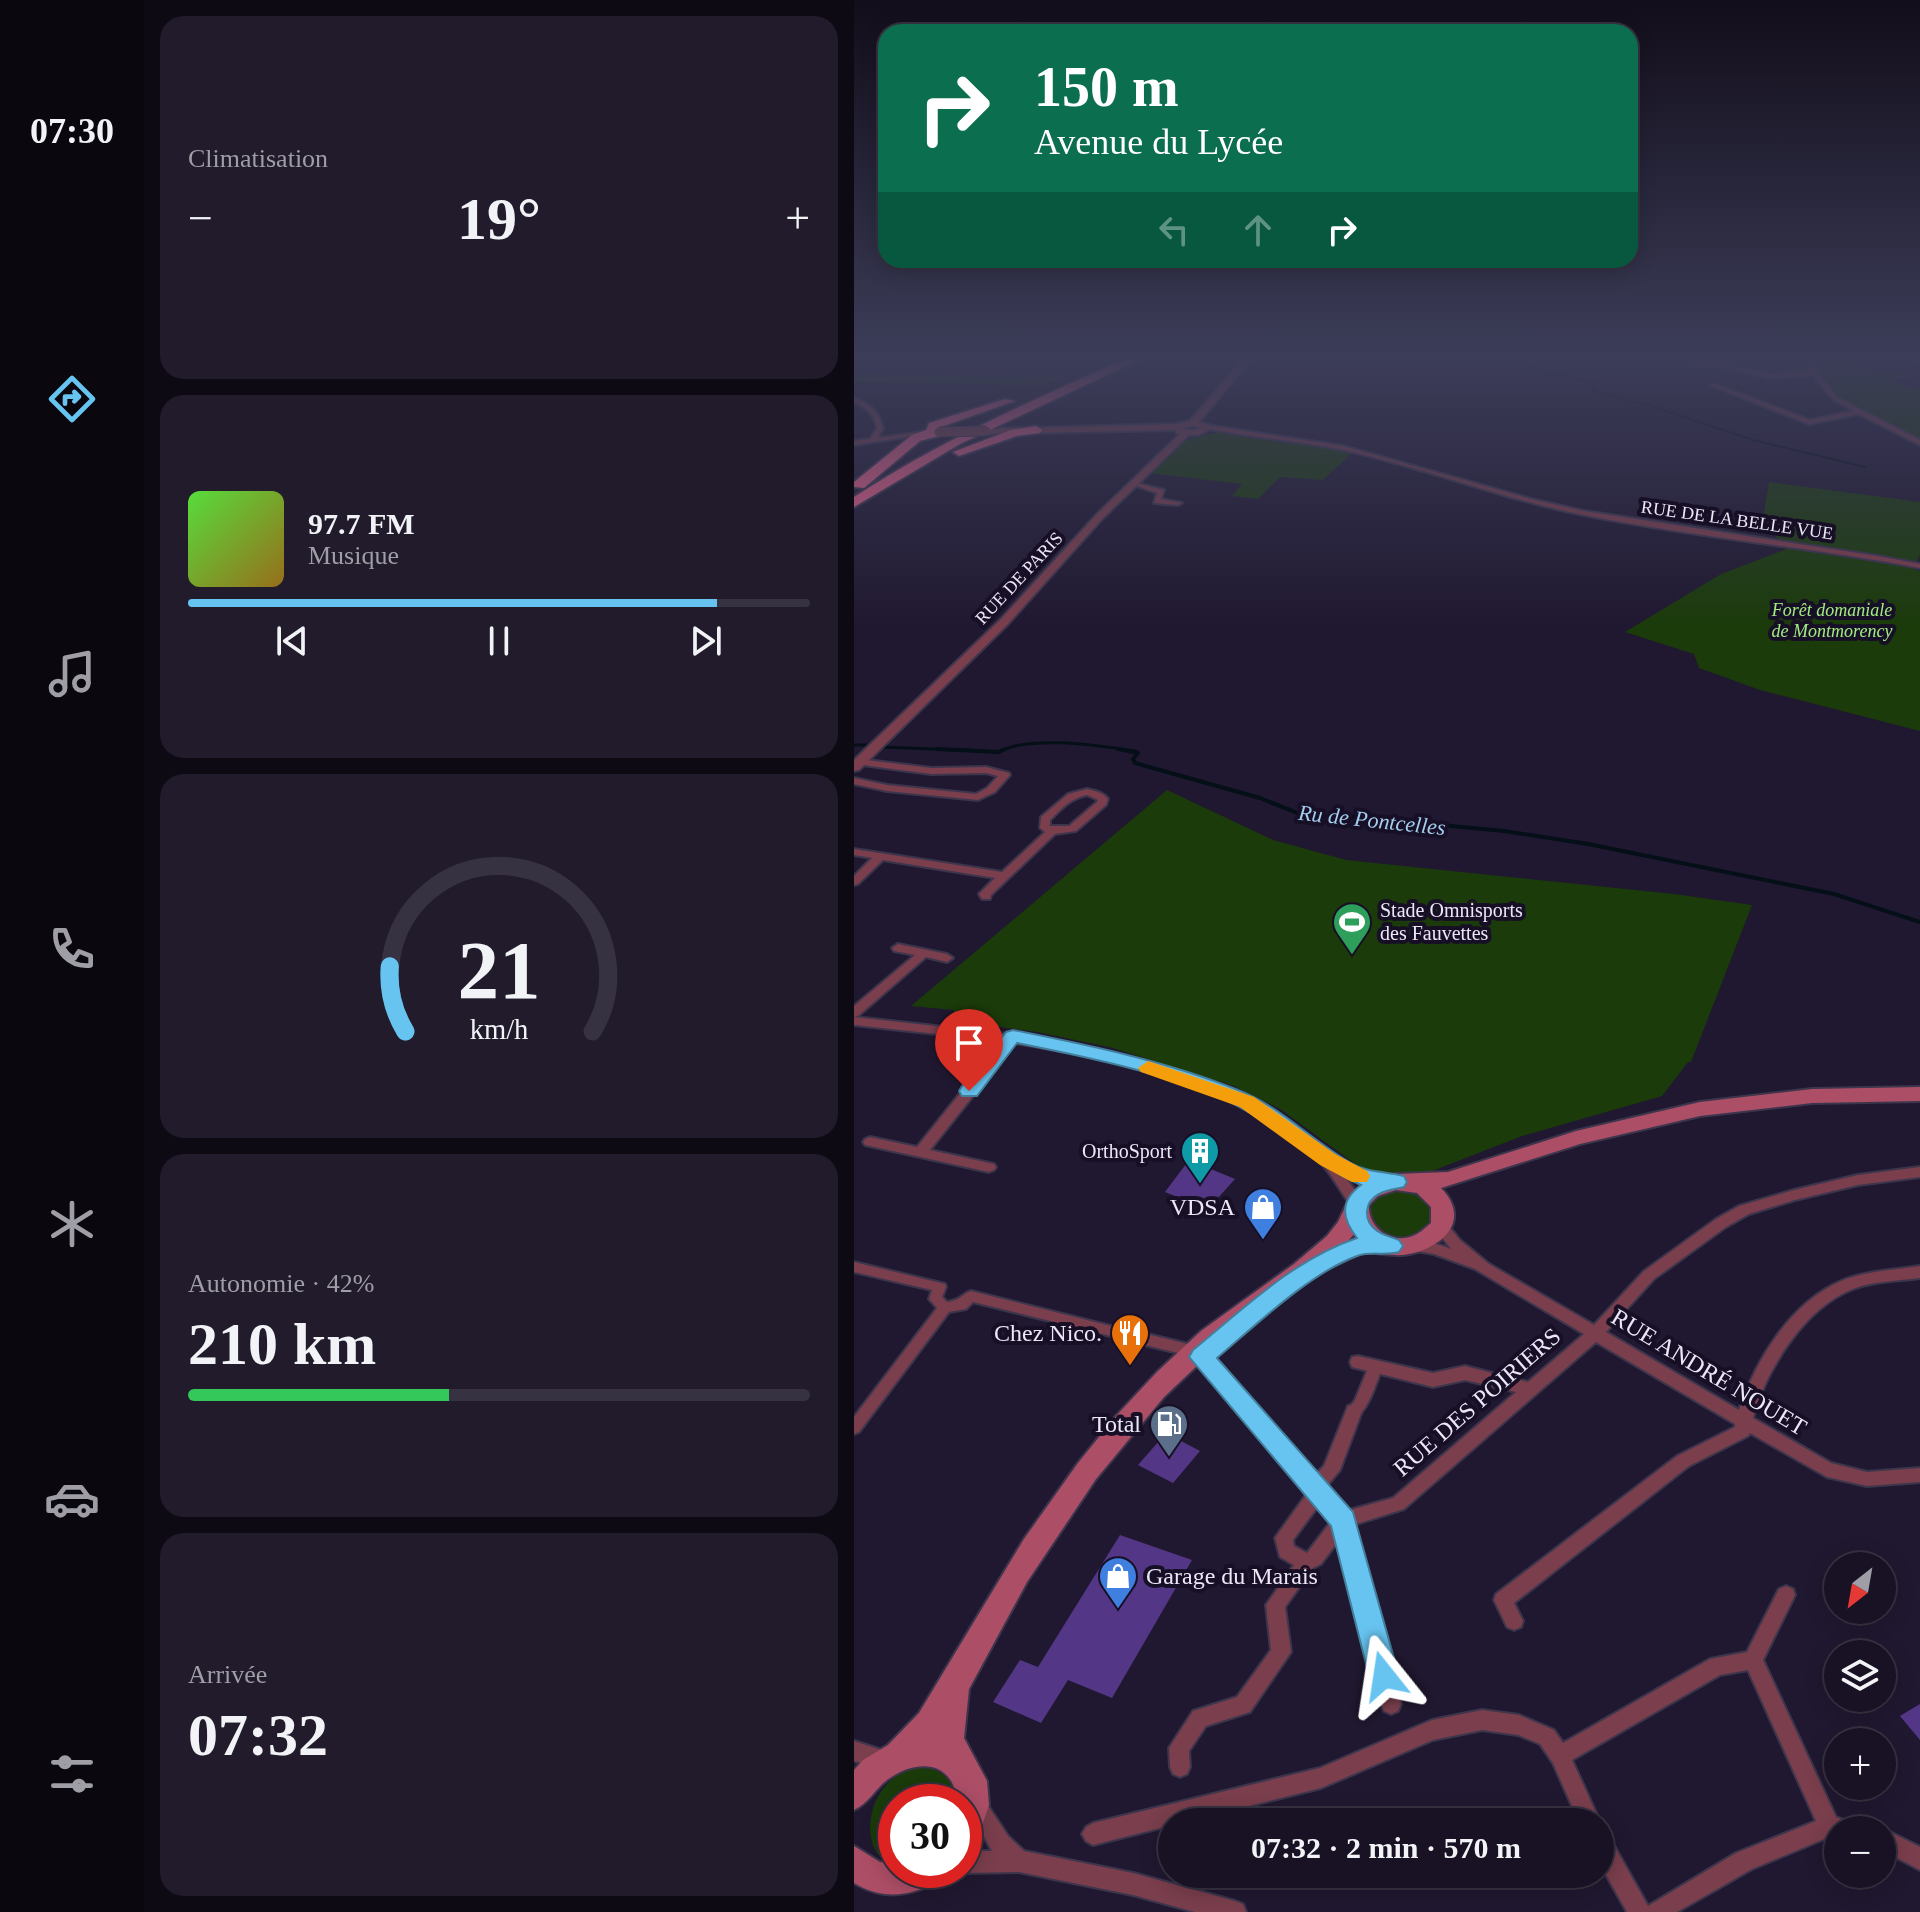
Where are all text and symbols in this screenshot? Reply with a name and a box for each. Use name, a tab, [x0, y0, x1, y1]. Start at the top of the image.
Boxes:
icon: right	[902, 56, 1006, 160]
text: 150 m	[1034, 56, 1179, 118]
text: 07:30	[30, 111, 114, 151]
text: Avenue du Lycée	[1034, 122, 1283, 162]
text: Climatisation	[188, 144, 328, 173]
text: 19°	[457, 186, 541, 252]
text: −	[188, 194, 213, 243]
text: +	[785, 194, 810, 243]
icon: left	[1152, 208, 1196, 252]
icon: ahead	[1236, 208, 1280, 252]
icon: right	[1320, 208, 1364, 252]
icon: directions	[44, 371, 100, 427]
street label: RUE DE LA BELLE VUE	[1640, 497, 1834, 543]
text: 97.7 FM	[308, 507, 415, 540]
street label: RUE DE PARIS	[971, 528, 1067, 628]
text: Musique	[308, 541, 399, 570]
park label: Forêt domaniale de Montmorency	[1771, 600, 1892, 641]
icon: previous	[270, 619, 314, 663]
icon: pause	[477, 619, 521, 663]
icon: next	[684, 619, 728, 663]
icon: music	[44, 646, 100, 702]
water label: Ru de Pontcelles	[1296, 800, 1447, 840]
place label: Stade Omnisports des Fauvettes	[1380, 899, 1523, 944]
sports icon: Stade Omnisports des Fauvettes	[1331, 901, 1373, 956]
icon: phone	[44, 921, 100, 977]
text: 21	[457, 924, 541, 1016]
pin	[935, 1009, 1003, 1091]
text: km/h	[470, 1014, 528, 1045]
icon: arrive	[947, 1021, 991, 1065]
building icon: OrthoSport	[1179, 1130, 1221, 1185]
place label: OrthoSport	[1082, 1140, 1172, 1163]
shop icon: VDSA	[1242, 1186, 1284, 1241]
place label: VDSA	[1170, 1194, 1236, 1220]
icon: climate	[44, 1196, 100, 1252]
text: Autonomie · 42%	[188, 1269, 374, 1298]
street label: RUE ANDRÉ NOUET	[1607, 1304, 1811, 1441]
text: 210 km	[188, 1311, 376, 1377]
restaurant icon: Chez Nico.	[1109, 1312, 1151, 1367]
place label: Chez Nico.	[994, 1320, 1102, 1346]
street label: RUE DES POIRIERS	[1388, 1323, 1566, 1481]
fuel station icon: Total	[1148, 1403, 1190, 1458]
place label: Total	[1092, 1411, 1141, 1437]
icon: car	[44, 1471, 100, 1527]
north arrow	[1824, 1552, 1896, 1624]
map controls	[1824, 1552, 1896, 1888]
shop icon: Garage du Marais	[1097, 1555, 1139, 1610]
place label: Garage du Marais	[1146, 1563, 1318, 1589]
position arrow	[1342, 1634, 1426, 1718]
button: layers	[1824, 1640, 1896, 1712]
text: Arrivée	[188, 1660, 267, 1689]
text: 07:32	[188, 1702, 328, 1768]
button: +	[1824, 1728, 1896, 1800]
icon: filters	[44, 1746, 100, 1802]
speed limit sign: 30	[878, 1784, 982, 1888]
button: −	[1824, 1816, 1896, 1888]
text: 07:32 · 2 min · 570 m	[1251, 1831, 1521, 1864]

